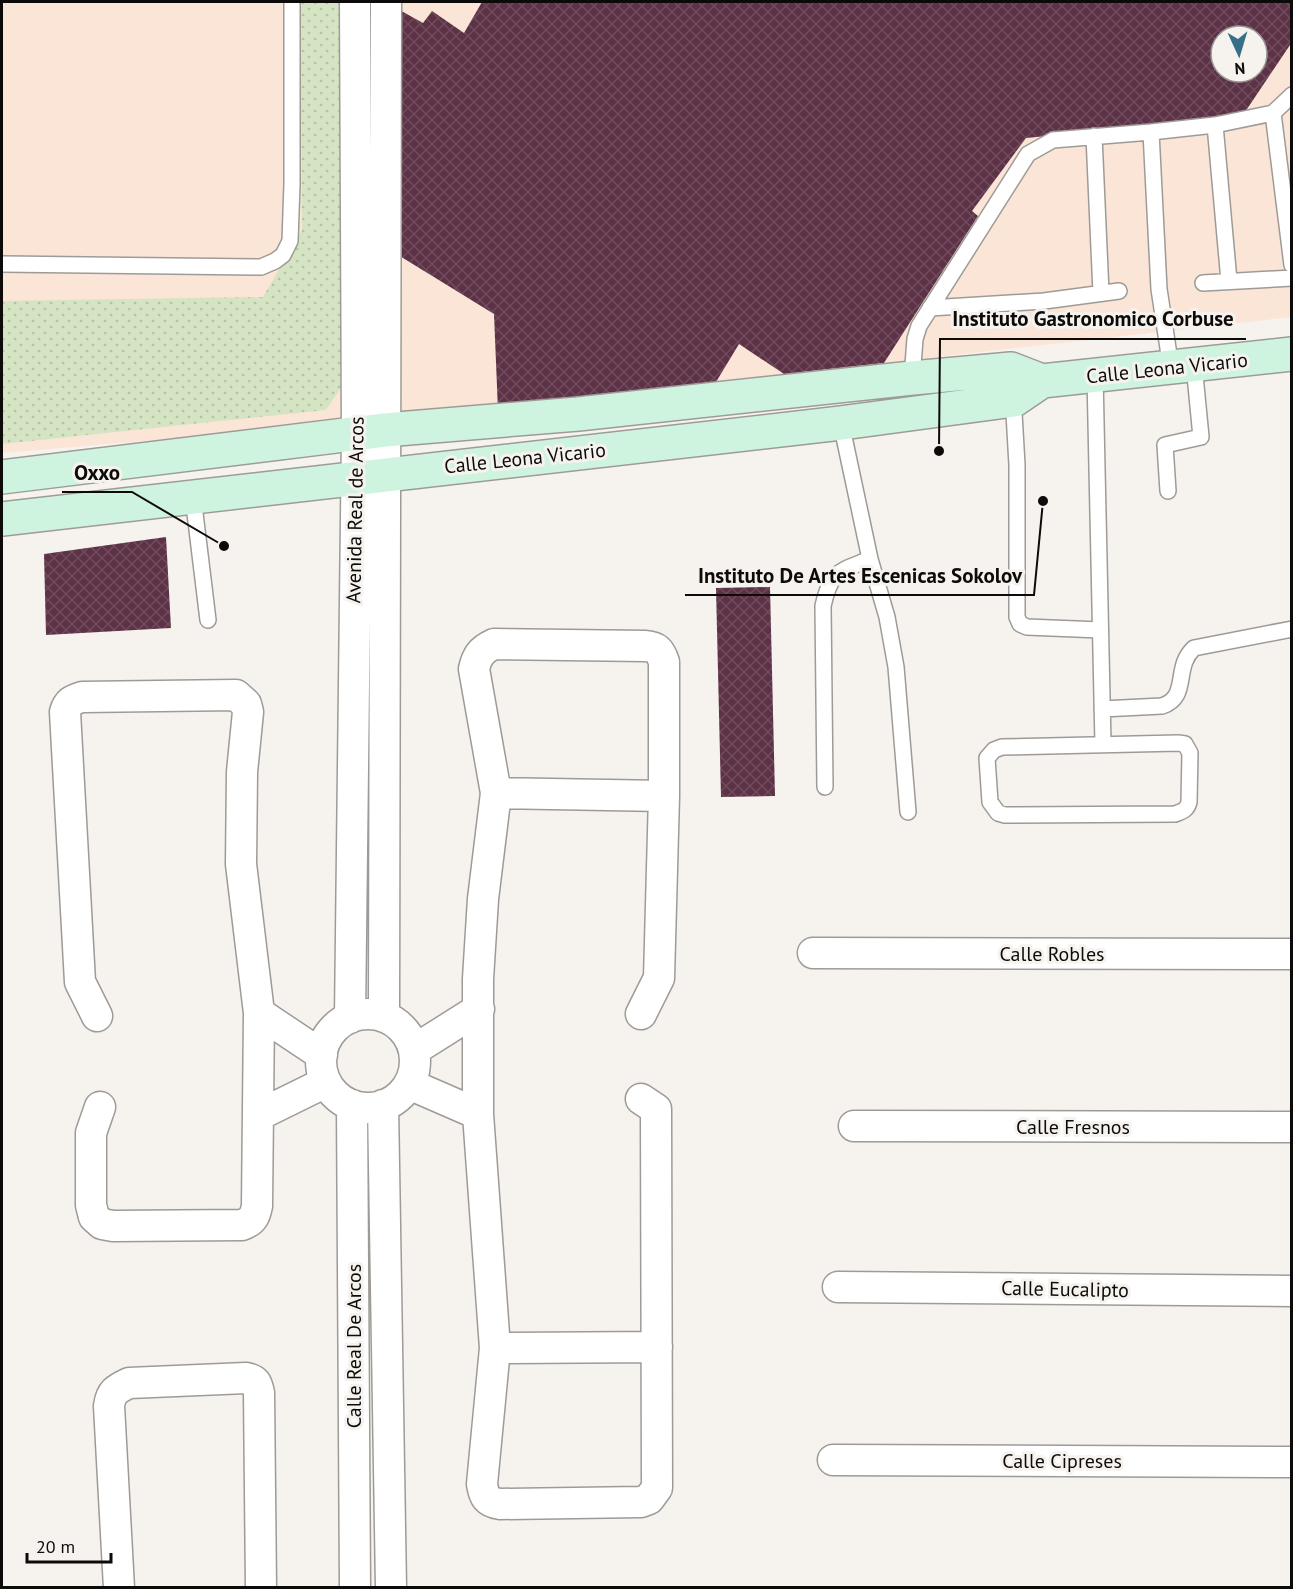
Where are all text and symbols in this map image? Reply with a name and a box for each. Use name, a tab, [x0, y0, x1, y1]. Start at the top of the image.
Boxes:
north arrow	[1209, 24, 1269, 84]
text: N	[1234, 59, 1246, 79]
callout: Instituto Gastronomico Corbuse	[940, 300, 1246, 339]
text: Instituto Gastronomico Corbuse	[952, 305, 1234, 332]
street label: Calle Leona Vicario	[1085, 347, 1249, 389]
street label: Avenida Real de Arcos	[340, 416, 370, 604]
street label: Calle Leona Vicario	[443, 437, 607, 479]
callout: Oxxo	[62, 453, 132, 492]
text: Oxxo	[74, 459, 120, 486]
callout: Instituto De Artes Escenicas Sokolov	[685, 556, 1034, 595]
text: Instituto De Artes Escenicas Sokolov	[698, 562, 1023, 589]
street label: Calle Robles	[999, 941, 1105, 967]
street label: Calle Fresnos	[1016, 1114, 1130, 1140]
street label: Calle Real De Arcos	[341, 1264, 367, 1428]
street label: Calle Eucalipto	[1001, 1275, 1129, 1303]
street label: Calle Cipreses	[1002, 1448, 1122, 1474]
scale bar	[27, 1526, 111, 1564]
text: 20 m	[36, 1535, 75, 1558]

